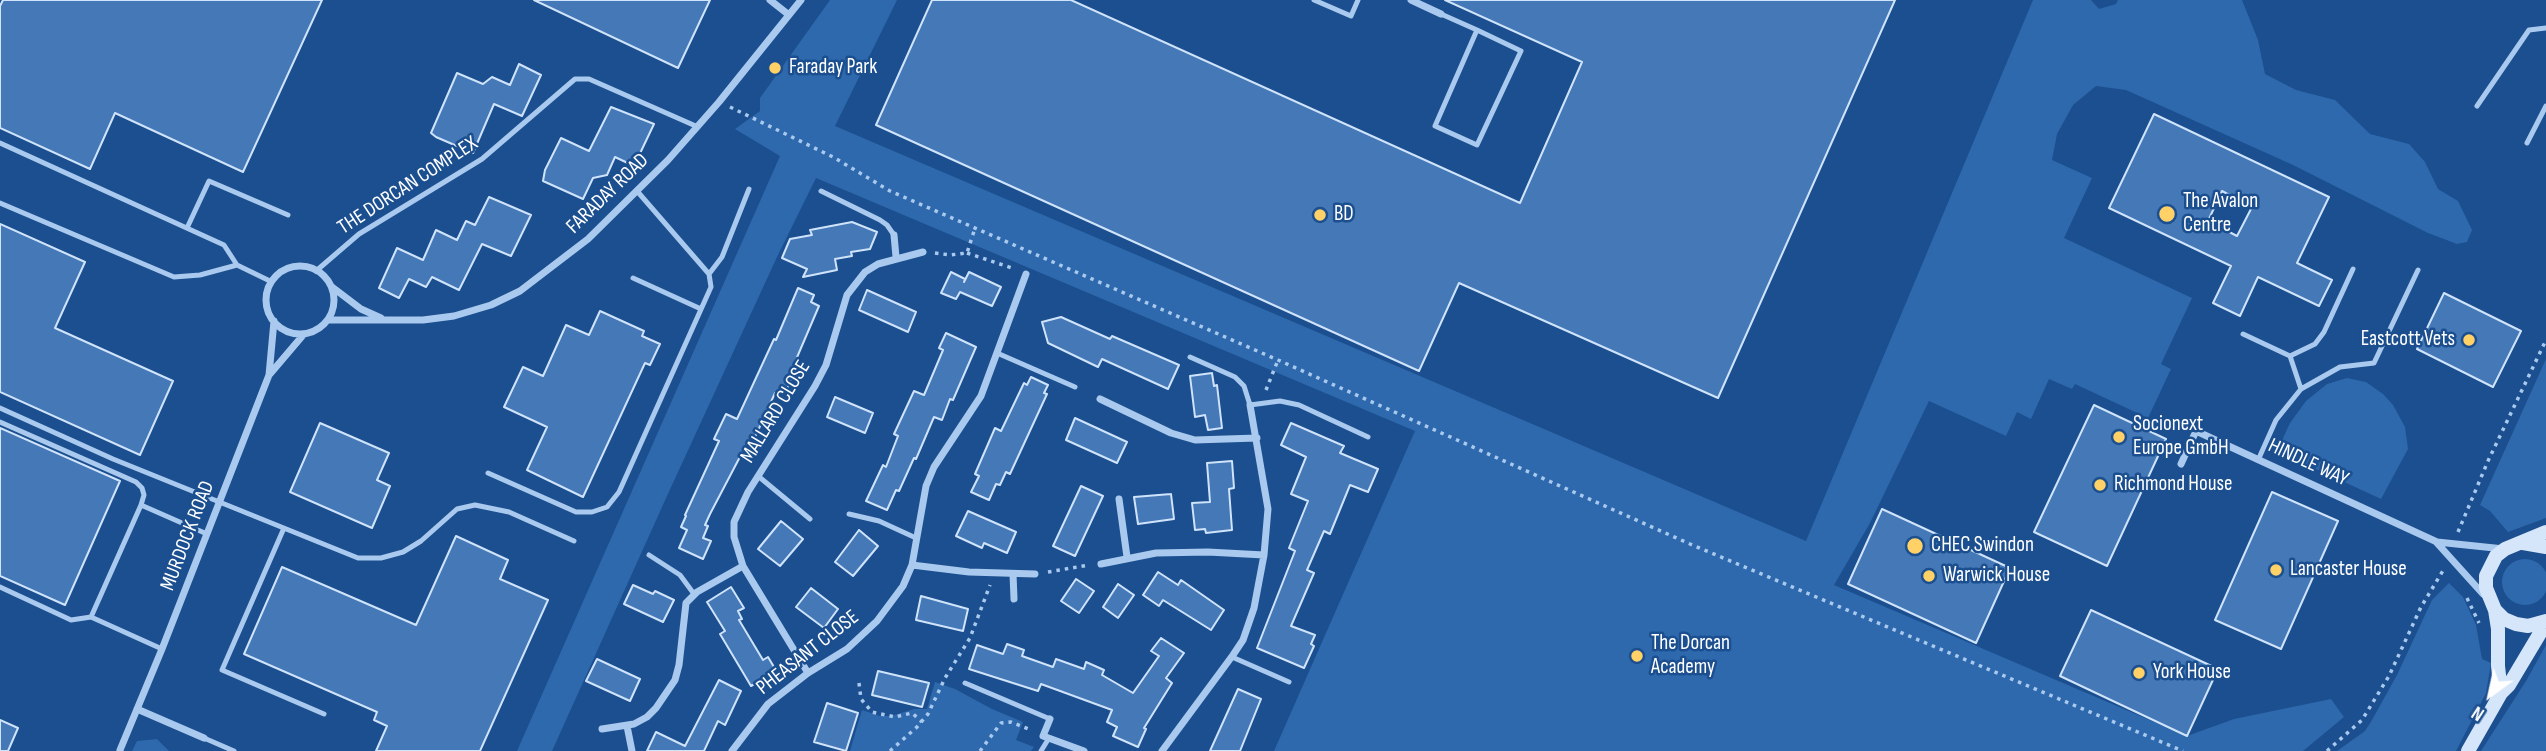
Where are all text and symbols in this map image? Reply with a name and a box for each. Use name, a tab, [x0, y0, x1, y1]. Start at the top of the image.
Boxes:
place label: Faraday Park	[789, 55, 877, 81]
marker: Faraday Park	[767, 60, 783, 76]
street label: THE DORCAN COMPLEX	[333, 131, 483, 241]
street label: FARADAY ROAD	[562, 149, 654, 239]
place label: The Avalon Centre	[2183, 189, 2258, 239]
place label: BD	[1334, 202, 1354, 228]
marker: The Avalon Centre	[2157, 204, 2177, 224]
marker: BD	[1312, 207, 1328, 223]
place label: Eastcott Vets	[2361, 327, 2455, 353]
marker: Eastcott Vets	[2461, 332, 2477, 348]
street label: MALLARD CLOSE	[736, 356, 816, 468]
place label: Socionext Europe GmbH	[2133, 412, 2229, 462]
marker: Socionext Europe GmbH	[2111, 429, 2127, 445]
street label: HINDLE WAY	[2264, 433, 2352, 493]
place label: Richmond House	[2114, 472, 2232, 498]
marker: Richmond House	[2092, 477, 2108, 493]
street label: MURDOCK ROAD	[156, 478, 220, 594]
place label: CHEC Swindon	[1931, 533, 2034, 559]
marker: CHEC Swindon	[1905, 536, 1925, 556]
place label: Lancaster House	[2290, 557, 2407, 583]
marker: Lancaster House	[2268, 562, 2284, 578]
place label: Warwick House	[1943, 563, 2050, 589]
marker: Warwick House	[1921, 568, 1937, 584]
street label: PHEASANT CLOSE	[752, 605, 864, 701]
place label: The Dorcan Academy	[1651, 631, 1730, 681]
marker: The Dorcan Academy	[1629, 648, 1645, 664]
place label: York House	[2153, 660, 2231, 686]
north arrow	[2455, 660, 2525, 730]
marker: York House	[2131, 665, 2147, 681]
text: N	[2468, 701, 2489, 725]

